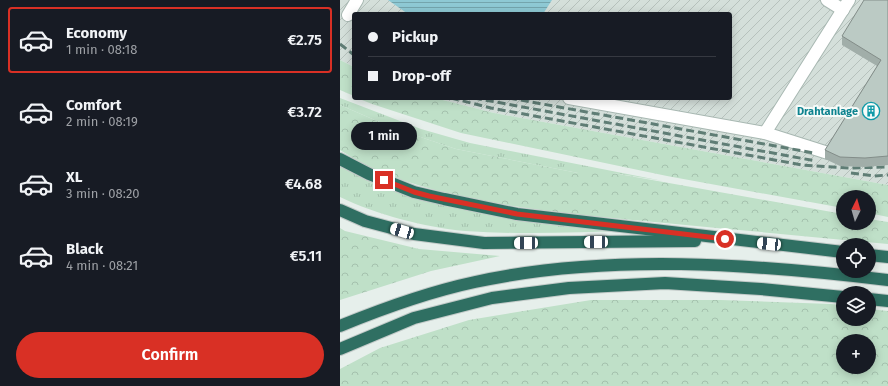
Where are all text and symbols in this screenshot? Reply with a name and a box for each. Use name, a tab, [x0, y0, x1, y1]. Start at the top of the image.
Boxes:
icon: car	[18, 22, 54, 58]
text: Economy	[66, 24, 127, 42]
text: Pickup	[392, 28, 438, 46]
text: €2.75	[287, 31, 322, 49]
text: 1 min · 08:18	[66, 42, 137, 57]
text: Drop-off	[392, 67, 451, 85]
icon: car	[18, 94, 54, 130]
text: Comfort	[66, 96, 122, 114]
building icon: Drahtanlage	[861, 101, 881, 121]
text: €3.72	[287, 103, 322, 121]
place label: Drahtanlage	[797, 105, 858, 118]
text: 2 min · 08:19	[66, 114, 138, 129]
callout: 1 min	[351, 122, 417, 150]
text: 1 min	[368, 128, 400, 143]
icon: car	[18, 166, 54, 202]
text: XL	[66, 168, 82, 186]
route end	[375, 171, 393, 189]
text: €4.68	[285, 175, 322, 193]
text: 3 min · 08:20	[66, 186, 140, 201]
north arrow	[836, 190, 876, 230]
map controls	[836, 190, 876, 374]
car	[389, 222, 415, 240]
route start	[716, 230, 734, 248]
car	[584, 236, 608, 248]
car	[514, 237, 538, 249]
car	[756, 237, 782, 251]
icon: car	[18, 238, 54, 274]
button: locate	[836, 238, 876, 278]
text: Black	[66, 240, 103, 258]
text: €5.11	[290, 247, 322, 265]
text: 4 min · 08:21	[66, 258, 138, 273]
button: layers	[836, 286, 876, 326]
button: Confirm	[16, 332, 324, 378]
button: +	[836, 334, 876, 374]

